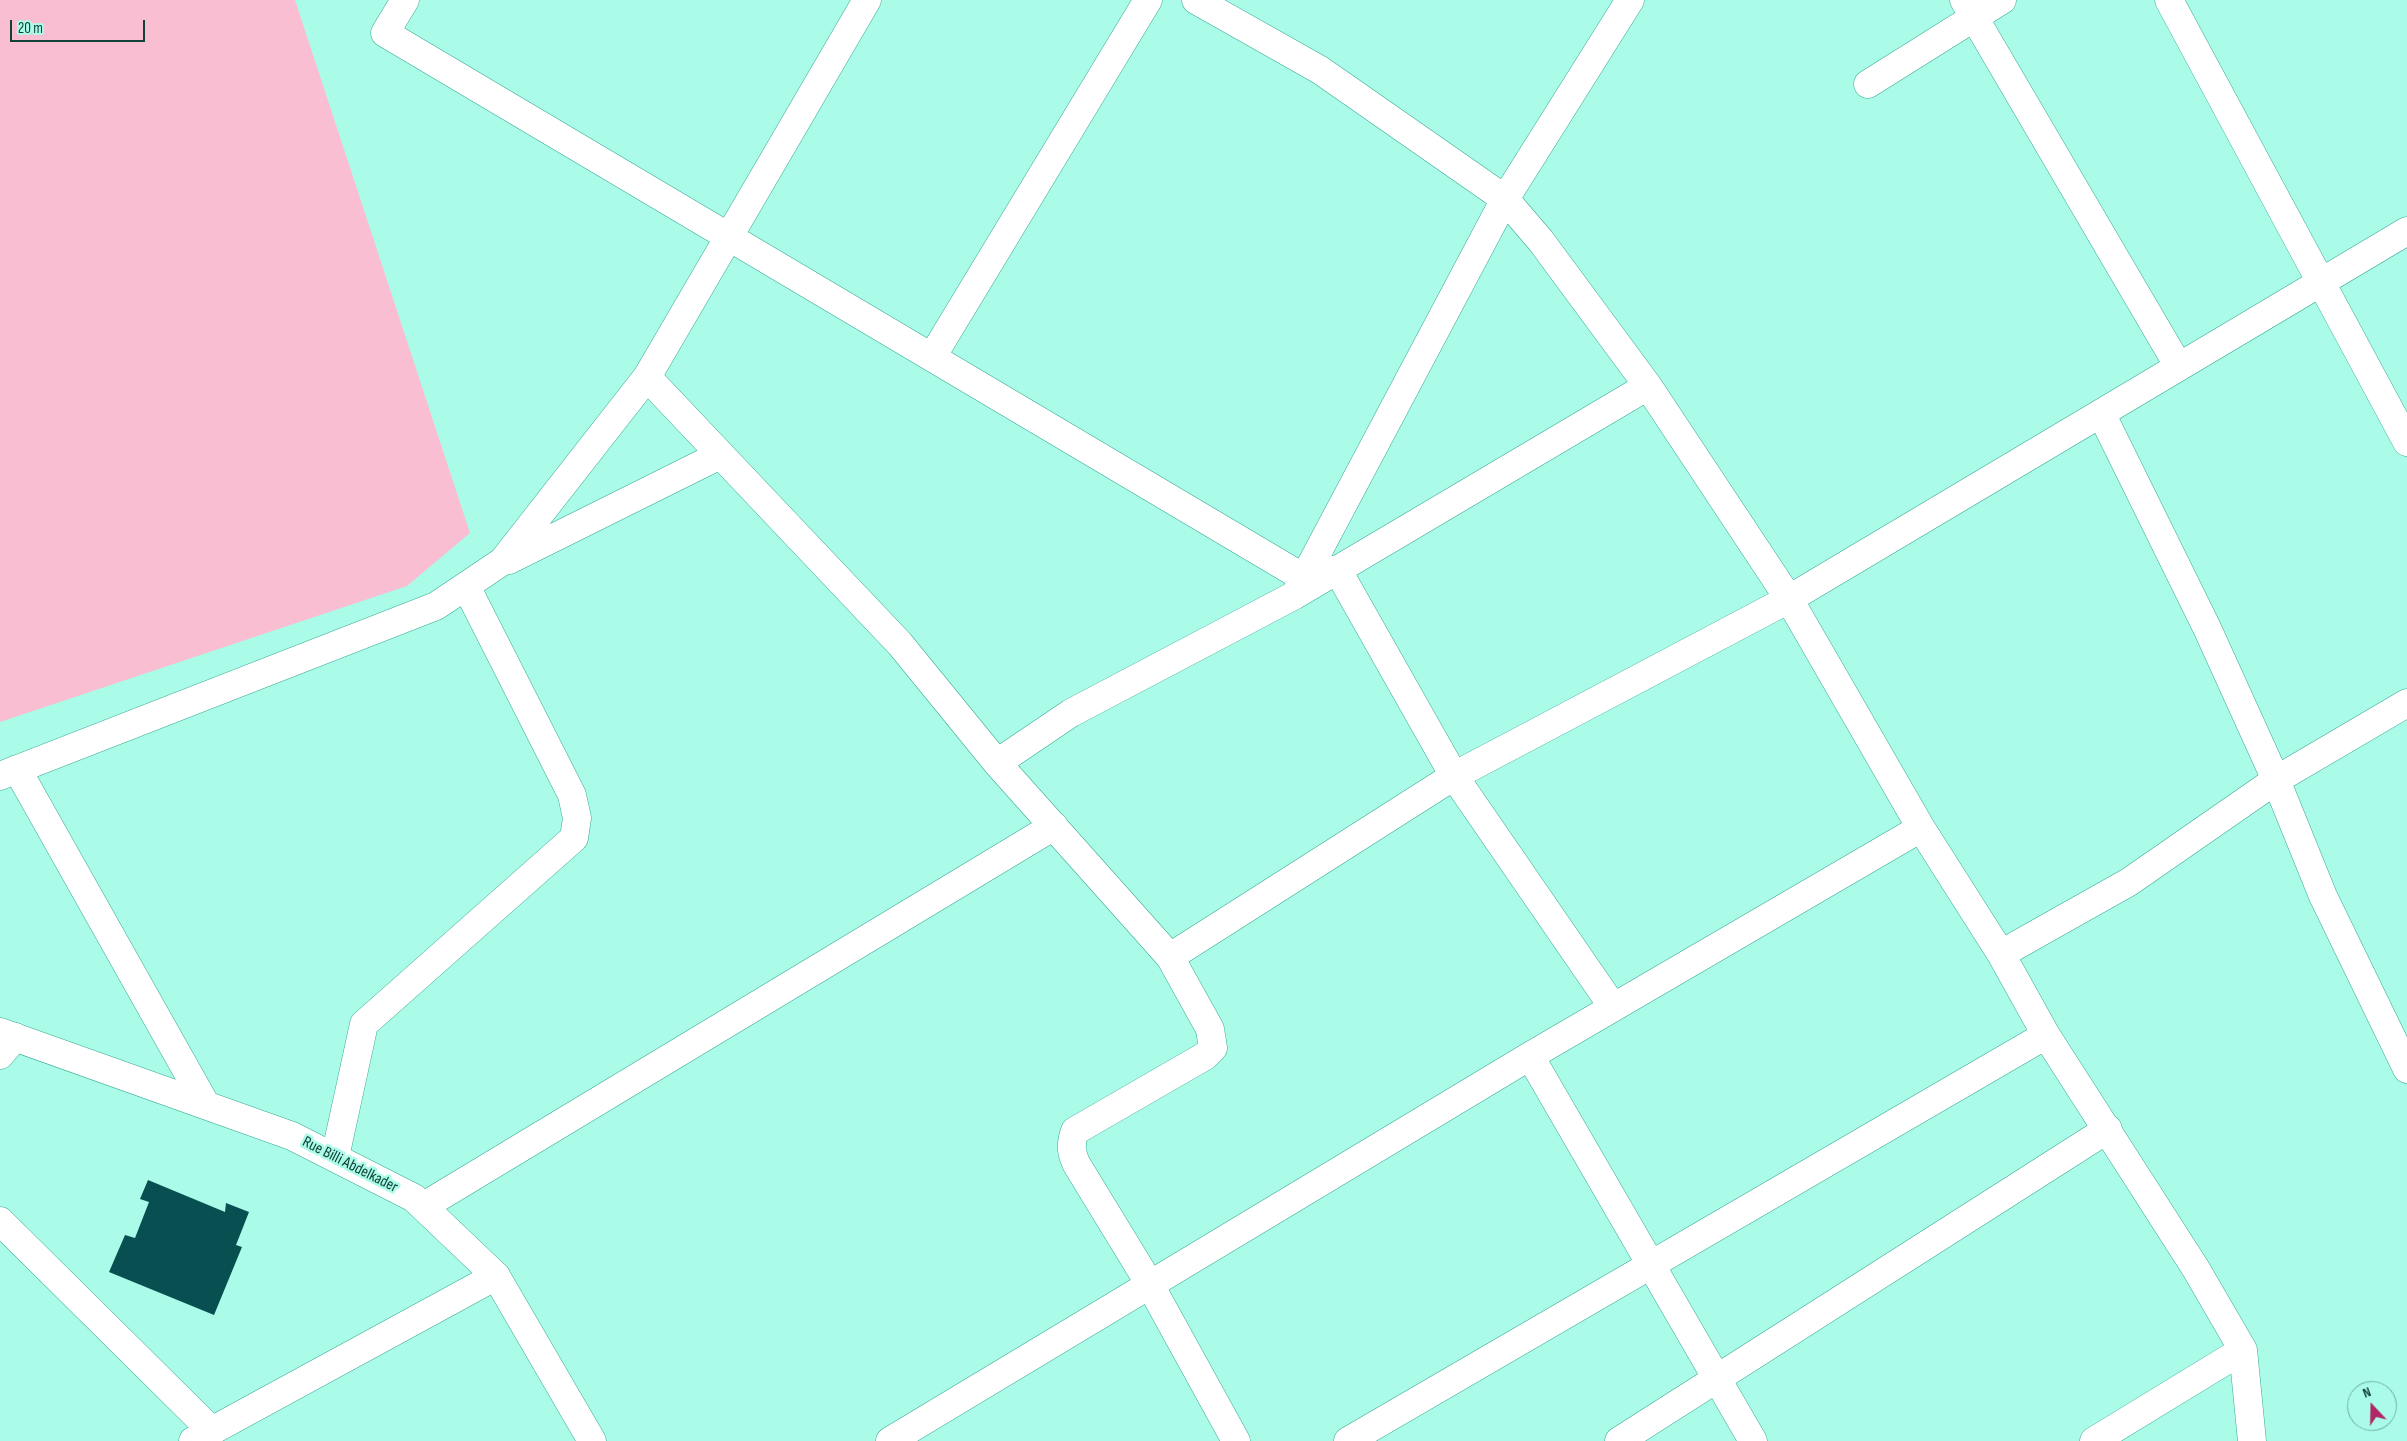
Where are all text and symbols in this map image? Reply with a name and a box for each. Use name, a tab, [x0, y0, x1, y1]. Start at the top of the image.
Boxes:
scale bar	[12, 10, 148, 42]
text: 20 m	[18, 19, 43, 38]
street label: Rue Billi Abdelkader	[299, 1133, 401, 1197]
north arrow	[2347, 1381, 2397, 1431]
text: N	[2360, 1383, 2373, 1402]

